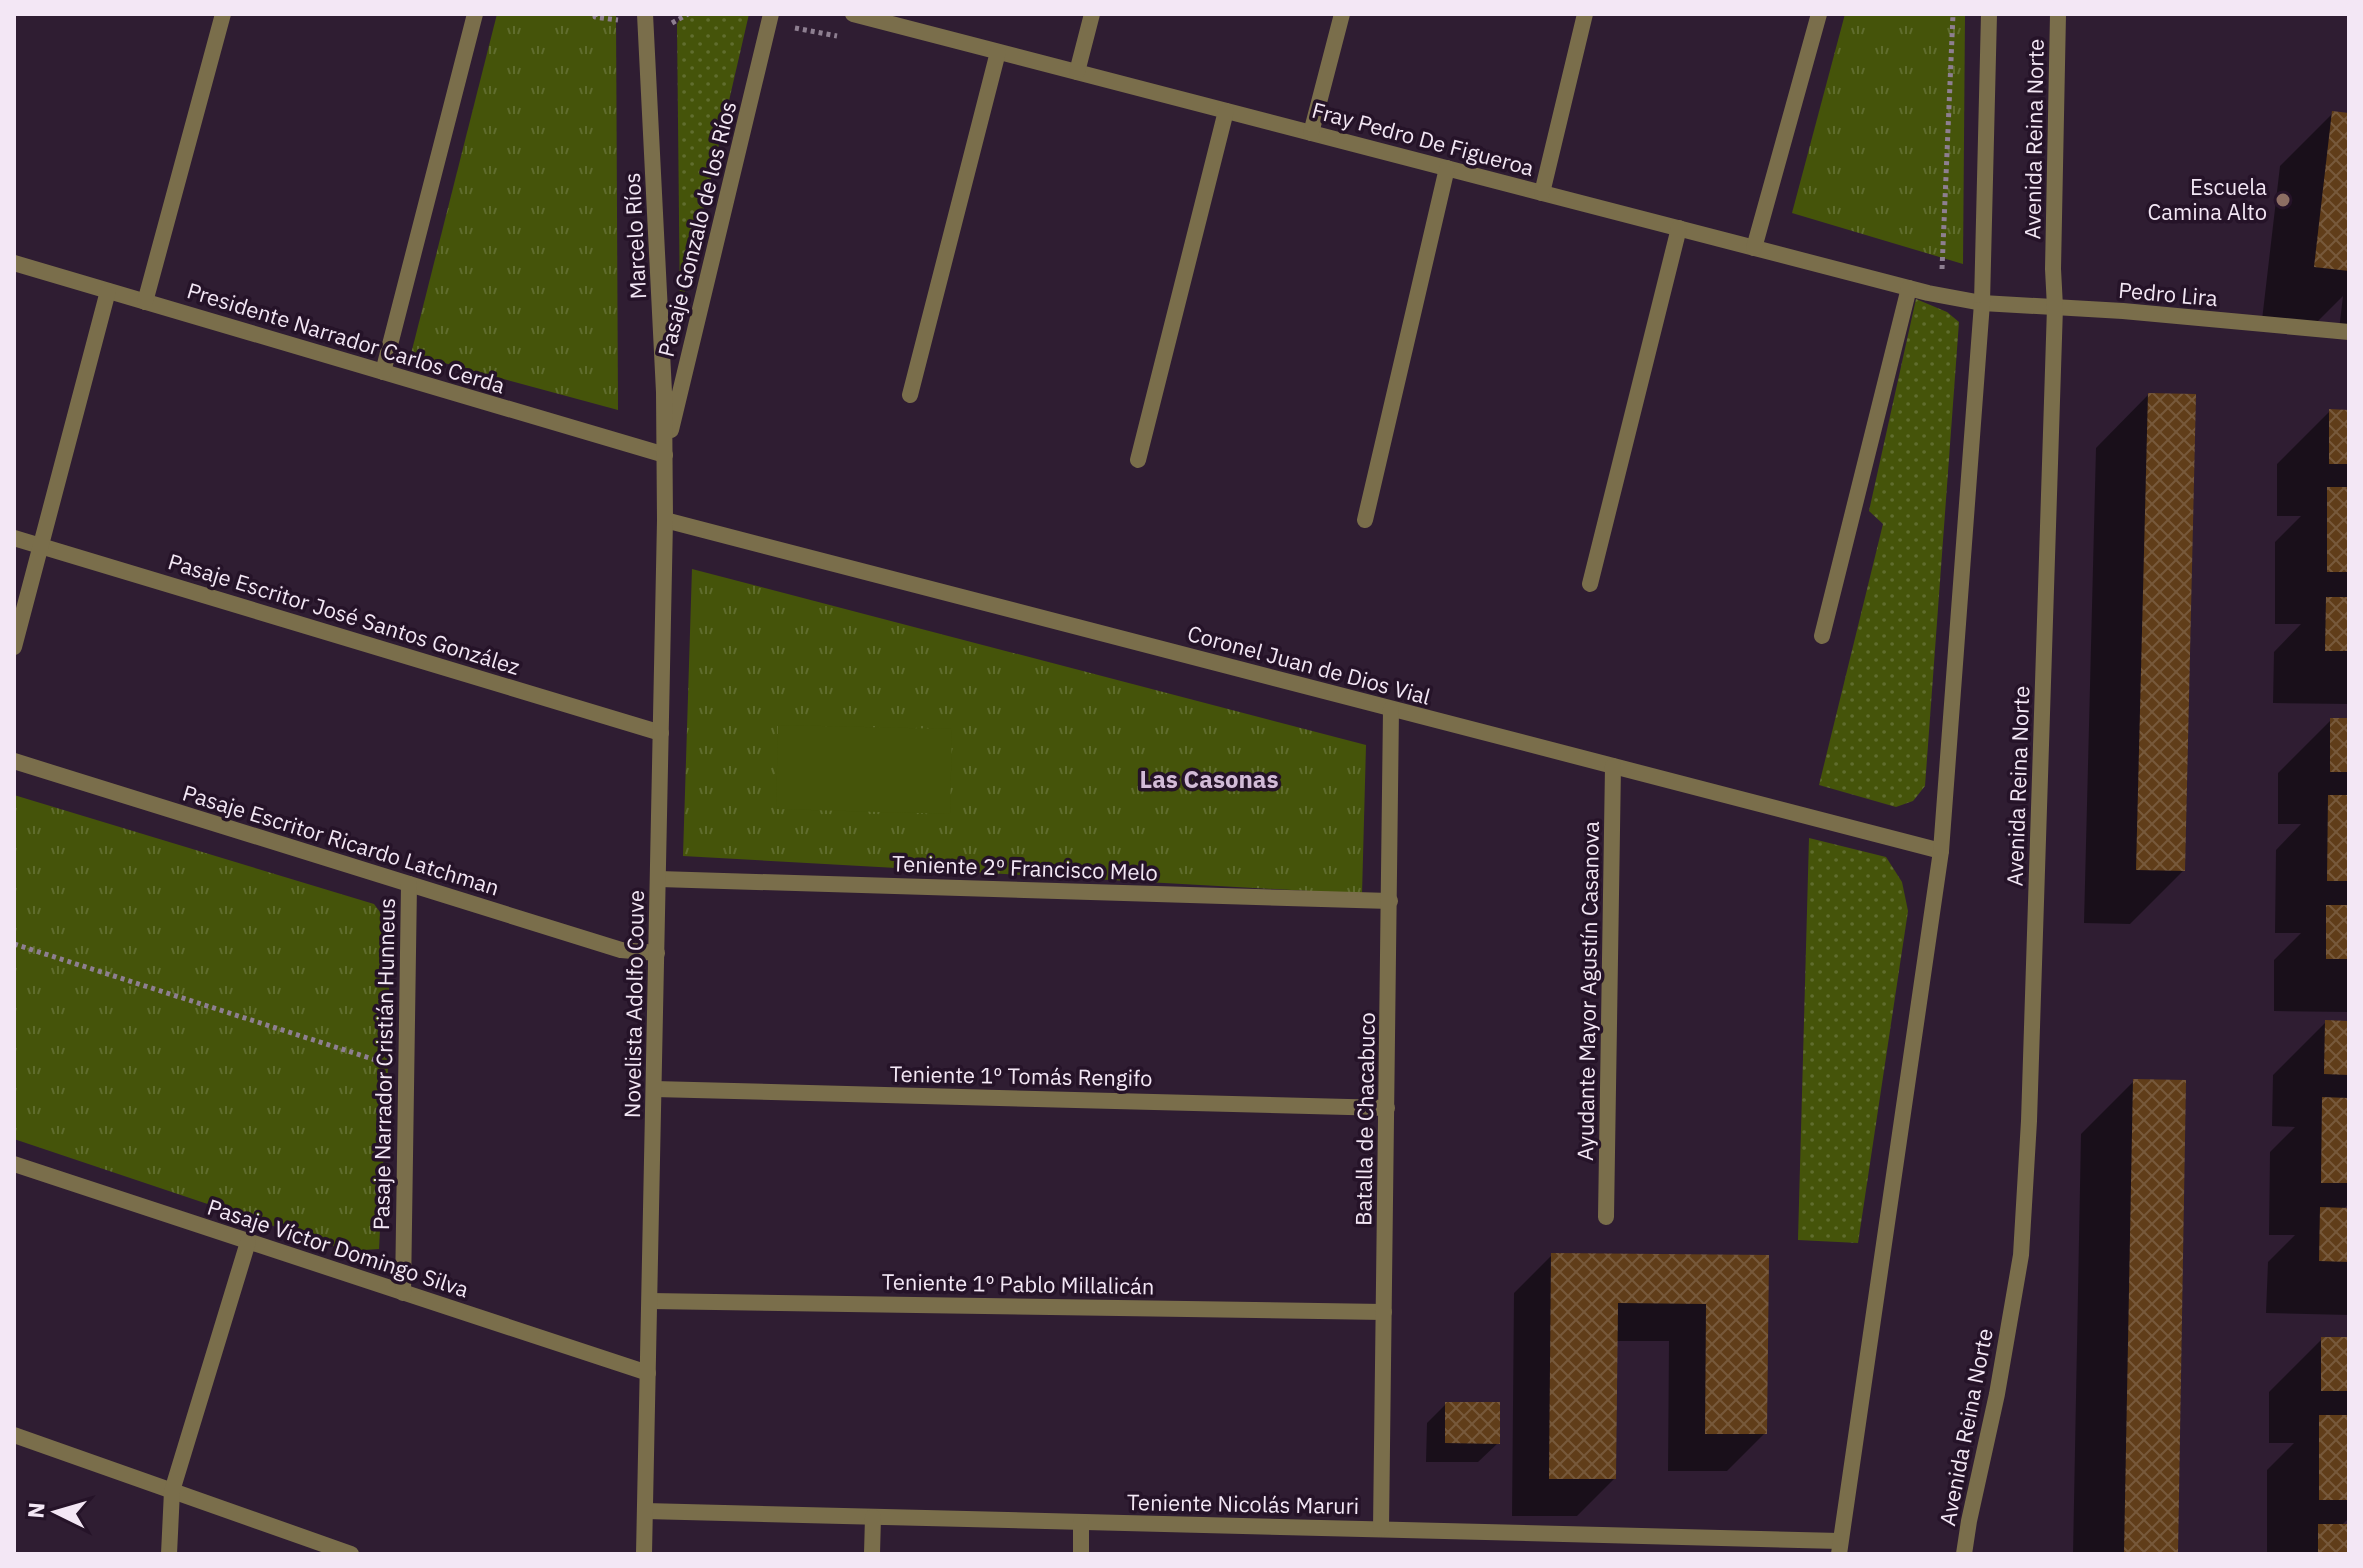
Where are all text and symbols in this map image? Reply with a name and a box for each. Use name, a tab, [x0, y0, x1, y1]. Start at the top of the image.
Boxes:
street label: Avenida Reina Norte	[2017, 38, 2050, 240]
street label: Fray Pedro De Figueroa	[1309, 95, 1538, 182]
street label: Pasaje Gonzalo de los Ríos	[651, 98, 742, 360]
street label: Marcelo Ríos	[617, 172, 652, 300]
place label: Escuela Camina Alto	[2148, 172, 2267, 226]
marker: Escuela Camina Alto	[2274, 191, 2292, 209]
street label: Presidente Narrador Carlos Cerda	[184, 275, 509, 400]
street label: Pedro Lira	[2117, 275, 2219, 312]
street label: Pasaje Escritor José Santos González	[165, 546, 523, 681]
street label: Coronel Juan de Dios Vial	[1184, 618, 1434, 711]
street label: Avenida Reina Norte	[2000, 685, 2035, 887]
district label: Las Casonas	[1139, 763, 1279, 795]
street label: Pasaje Escritor Ricardo Latchman	[179, 777, 503, 902]
street label: Ayudante Mayor Agustín Casanova	[1570, 821, 1605, 1161]
street label: Teniente 2º Francisco Melo	[892, 848, 1158, 887]
street label: Novelista Adolfo Couve	[617, 890, 650, 1118]
street label: Pasaje Narrador Cristián Hunneus	[366, 898, 401, 1230]
street label: Batalla de Chacabuco	[1348, 1012, 1381, 1226]
street label: Teniente 1º Tomás Rengifo	[889, 1059, 1153, 1092]
street label: Pasaje Víctor Domingo Silva	[204, 1192, 473, 1304]
street label: Teniente 1º Pablo Millalicán	[881, 1267, 1155, 1300]
street label: Avenida Reina Norte	[1932, 1326, 1999, 1528]
north arrow	[16, 1472, 96, 1552]
street label: Teniente Nicolás Maruri	[1127, 1487, 1359, 1520]
text: N	[20, 1501, 51, 1519]

